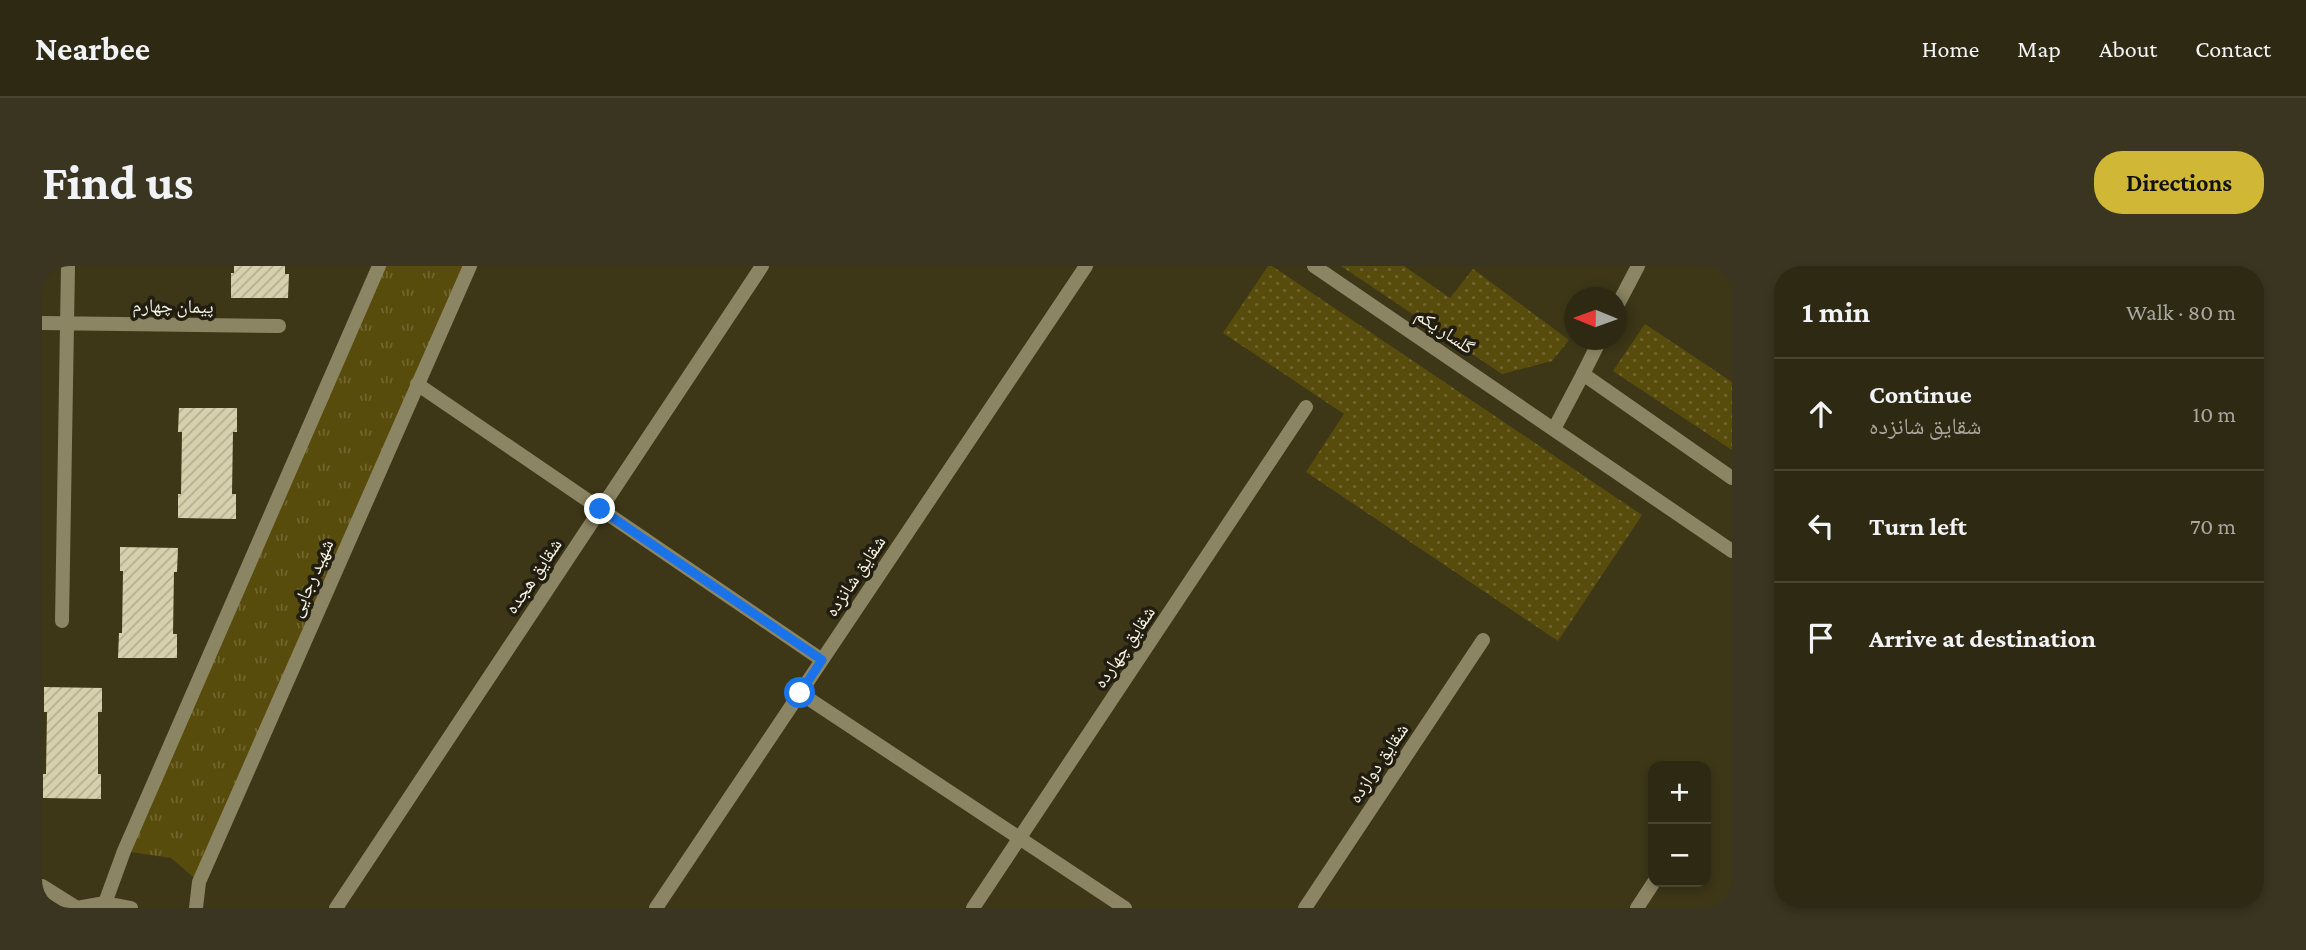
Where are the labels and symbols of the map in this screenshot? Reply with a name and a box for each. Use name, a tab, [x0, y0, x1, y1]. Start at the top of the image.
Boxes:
north arrow	[1564, 287, 1627, 350]
street label: پیمان چهارم	[132, 295, 214, 320]
street label: گلسار یکم	[1411, 304, 1478, 360]
route end	[584, 493, 615, 524]
street label: شقایق شانزده	[820, 532, 890, 621]
street label: شقایق هجده	[500, 534, 567, 618]
street label: شهید رجایی	[285, 536, 338, 621]
street label: شقایق چهارده	[1089, 602, 1160, 692]
route start	[784, 677, 815, 708]
street label: شقایق دوازده	[1344, 719, 1413, 807]

